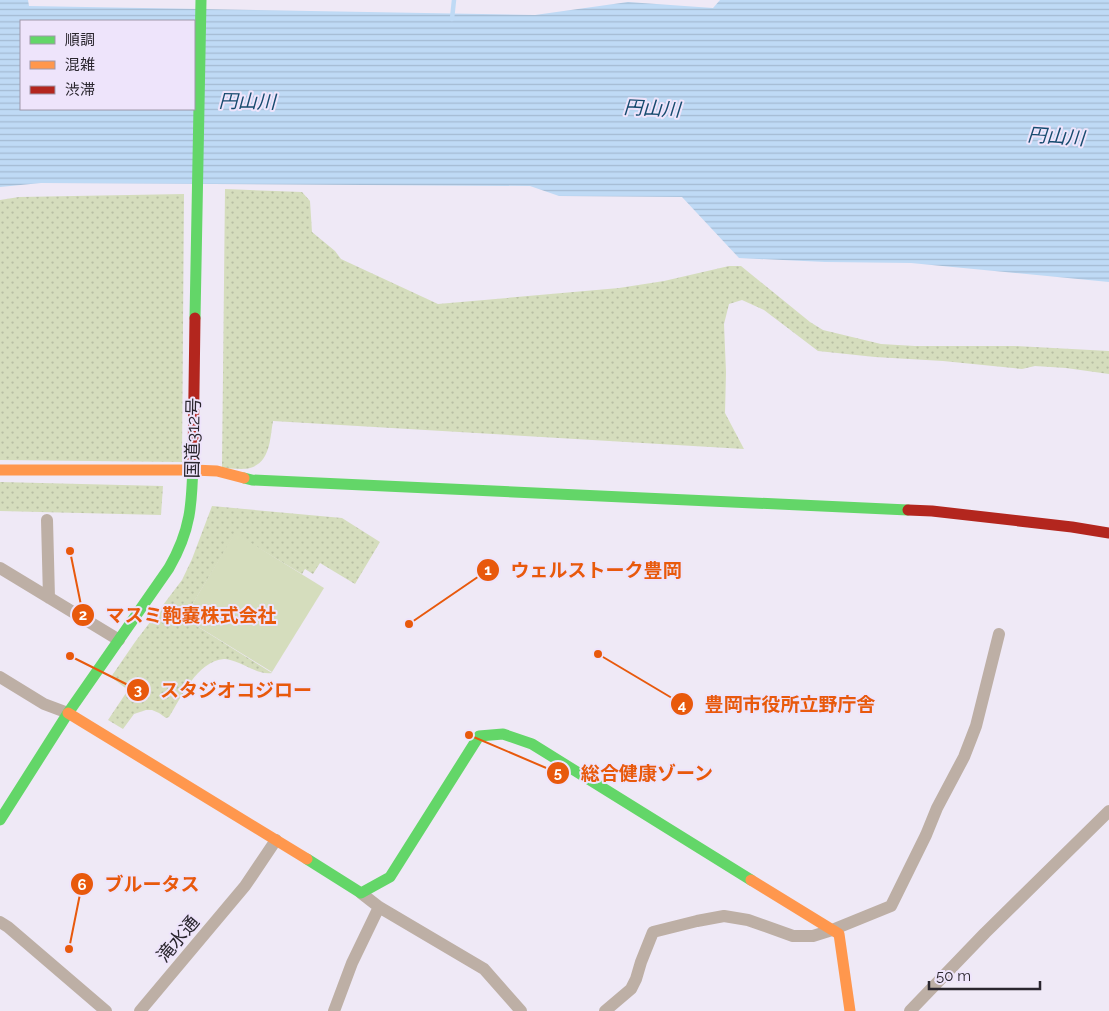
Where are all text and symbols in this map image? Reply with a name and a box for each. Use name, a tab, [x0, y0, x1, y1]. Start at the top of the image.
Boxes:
legend	[20, 20, 195, 110]
text: 順調	[65, 31, 95, 49]
text: 混雑	[65, 56, 95, 74]
text: 渋滞	[65, 81, 95, 99]
water label: 円山川	[218, 90, 278, 113]
water label: 円山川	[623, 96, 683, 121]
water label: 円山川	[1027, 123, 1087, 149]
street label: 国道312号	[181, 397, 204, 479]
callout: ウェルストーク豊岡	[476, 553, 692, 587]
text: ウェルストーク豊岡	[510, 559, 682, 581]
text: 1	[484, 561, 492, 579]
callout: マスミ鞄嚢株式会社	[71, 598, 287, 632]
text: マスミ鞄嚢株式会社	[105, 604, 277, 626]
text: 2	[79, 606, 87, 624]
callout: スタジオコジロー	[125, 673, 322, 707]
text: スタジオコジロー	[160, 679, 312, 701]
text: 3	[134, 681, 142, 699]
callout: 豊岡市役所立野庁舎	[669, 687, 885, 721]
text: 豊岡市役所立野庁舎	[704, 693, 876, 715]
text: 4	[678, 696, 687, 714]
callout: 総合健康ゾーン	[546, 756, 724, 790]
text: 総合健康ゾーン	[581, 762, 713, 784]
text: 5	[554, 764, 562, 782]
callout: ブルータス	[69, 867, 209, 901]
text: ブルータス	[104, 873, 200, 895]
text: 6	[77, 876, 87, 894]
street label: 滝水通	[152, 911, 203, 966]
scale bar	[929, 958, 1040, 990]
text: 50 m	[936, 967, 971, 985]

